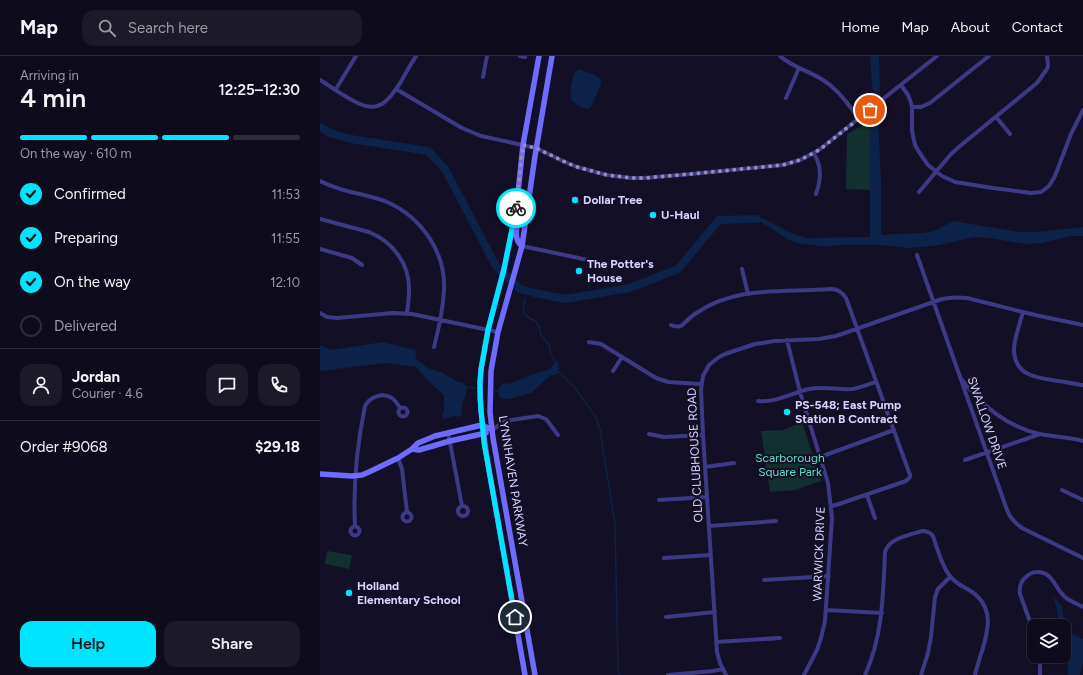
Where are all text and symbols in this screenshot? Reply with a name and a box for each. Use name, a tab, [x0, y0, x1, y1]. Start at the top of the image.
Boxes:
search box	[82, 10, 362, 46]
text: Map	[20, 16, 58, 39]
icon: search	[96, 17, 118, 39]
text: Search here	[128, 19, 208, 37]
text: Home	[841, 19, 880, 36]
text: Map	[902, 19, 929, 36]
text: About	[951, 19, 990, 36]
text: Contact	[1012, 19, 1063, 36]
text: Arriving in	[20, 68, 79, 83]
text: 12:25–12:30	[218, 81, 300, 99]
text: 4 min	[20, 82, 86, 114]
pin	[853, 93, 887, 127]
icon: bag	[859, 99, 881, 121]
text: On the way · 610 m	[20, 146, 132, 161]
icon: check	[20, 183, 42, 205]
text: Confirmed	[54, 185, 126, 203]
text: 11:53	[271, 187, 300, 202]
courier	[496, 188, 536, 228]
place label: Dollar Tree	[583, 193, 643, 207]
marker: Dollar Tree	[570, 195, 580, 205]
icon: bike	[505, 197, 527, 219]
place label: U-Haul	[661, 208, 700, 222]
marker: U-Haul	[648, 210, 658, 220]
icon: check	[20, 227, 42, 249]
text: Preparing	[54, 229, 118, 247]
text: 11:55	[271, 231, 300, 246]
place label: The Potter's House	[587, 257, 654, 285]
marker: The Potter's House	[574, 266, 584, 276]
icon: check	[20, 271, 42, 293]
text: On the way	[54, 273, 131, 291]
text: 12:10	[270, 275, 300, 290]
text: Delivered	[54, 317, 117, 335]
button: person	[20, 364, 62, 406]
button: chat	[206, 364, 248, 406]
button: phone	[258, 364, 300, 406]
text: Jordan	[72, 368, 120, 386]
street label: SWALLOW DRIVE	[965, 375, 1009, 471]
text: Courier · 4.6	[72, 386, 143, 401]
street label: OLD CLUBHOUSE ROAD	[684, 387, 706, 523]
place label: PS-548; East Pump Station B Contract	[795, 398, 901, 426]
marker: PS-548; East Pump Station B Contract	[782, 407, 792, 417]
street label: LYNNHAVEN PARKWAY	[496, 414, 530, 548]
text: Order #9068	[20, 438, 108, 456]
text: $29.18	[255, 438, 300, 456]
park label: Scarborough Square Park	[755, 451, 825, 479]
street label: WARWICK DRIVE	[810, 506, 828, 602]
place label: Holland Elementary School	[357, 579, 461, 607]
marker: Holland Elementary School	[344, 588, 354, 598]
pin	[498, 600, 532, 634]
icon: home	[504, 606, 526, 628]
map controls	[1027, 619, 1071, 663]
button: layers	[1027, 619, 1071, 663]
button: Help	[20, 621, 156, 667]
button: Share	[164, 621, 300, 667]

